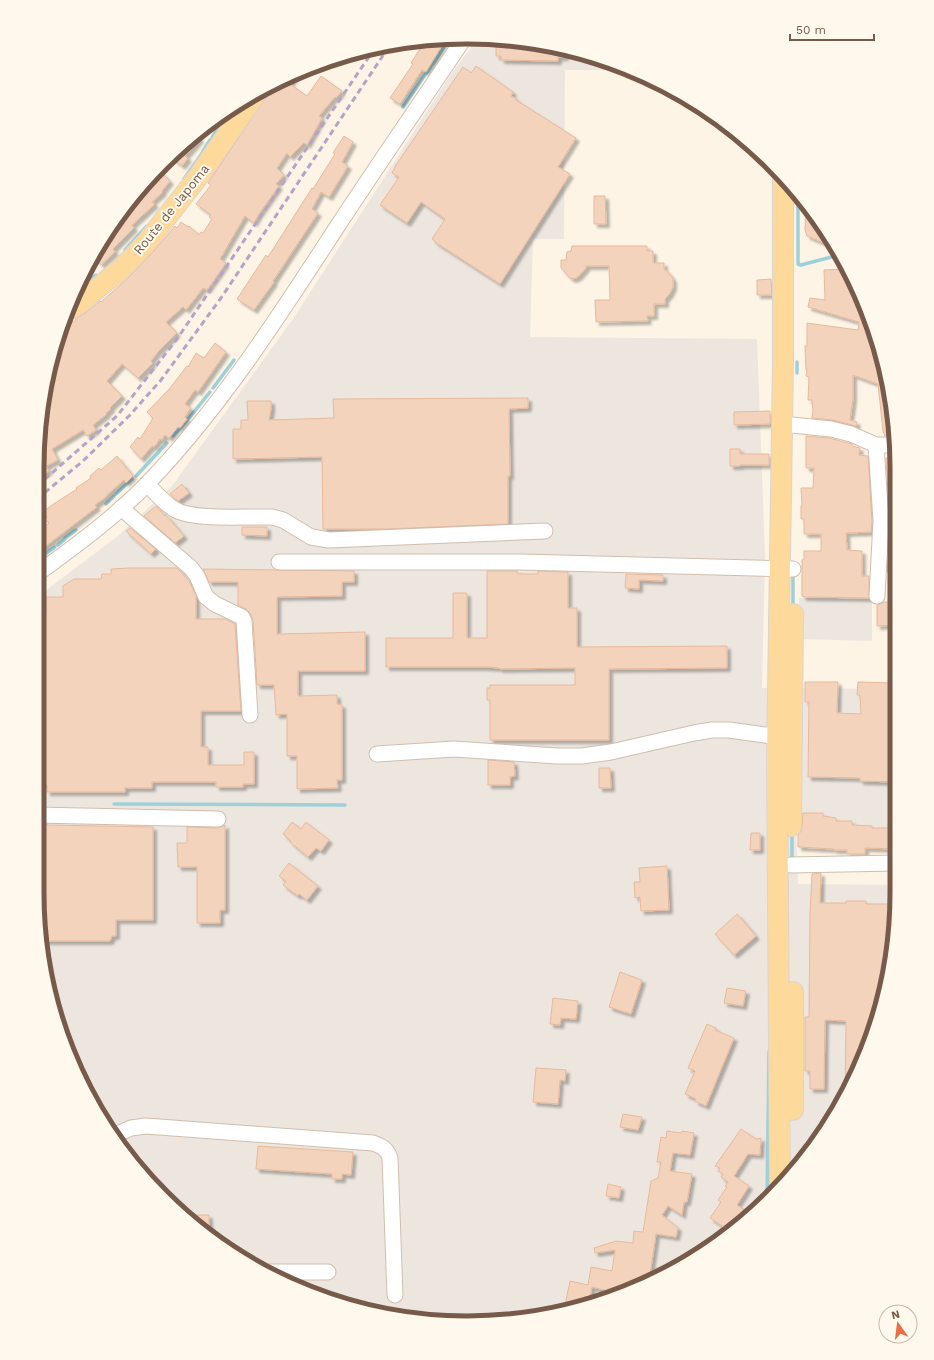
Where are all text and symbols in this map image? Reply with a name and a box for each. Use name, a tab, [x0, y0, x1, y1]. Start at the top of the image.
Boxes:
scale bar	[790, 16, 874, 42]
text: 50 m	[796, 23, 826, 37]
street label: Route de Japoma	[130, 161, 213, 257]
north arrow	[878, 1304, 918, 1344]
text: N	[890, 1307, 901, 1322]

